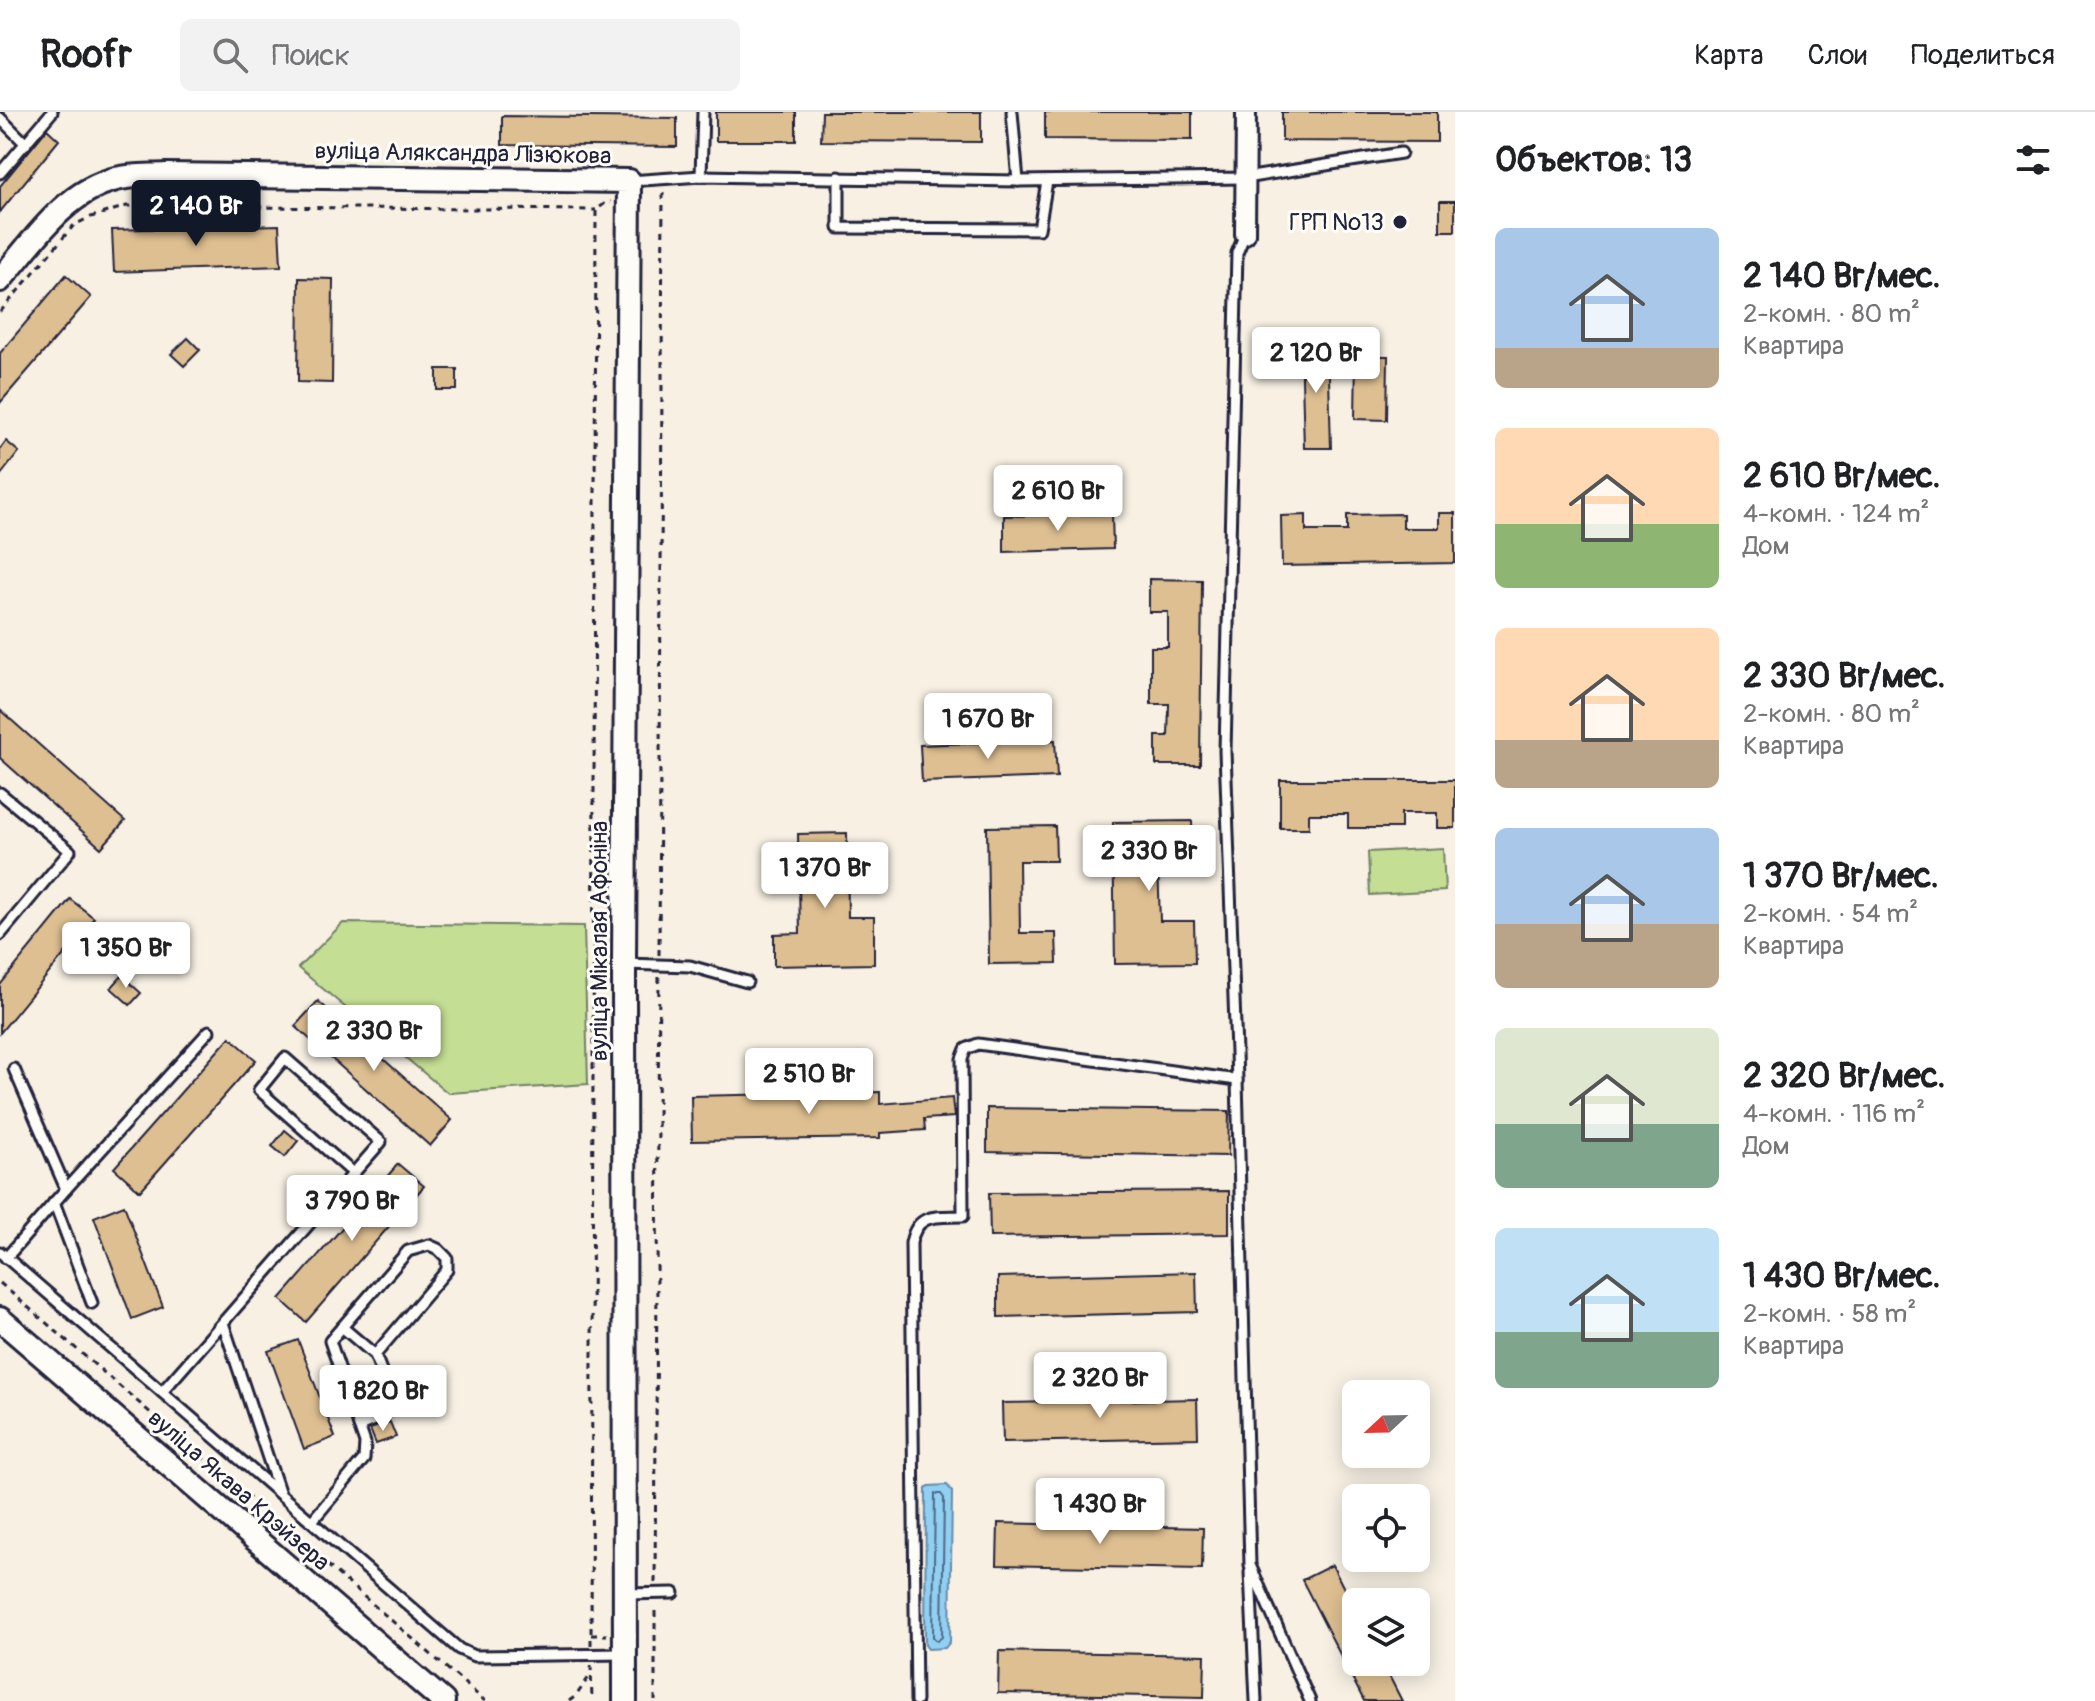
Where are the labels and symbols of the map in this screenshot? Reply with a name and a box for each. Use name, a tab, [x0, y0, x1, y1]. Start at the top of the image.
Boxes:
street label: вуліца Аляксандра Лізюкова	[314, 136, 612, 171]
pin: 2 140 Br	[113, 180, 279, 248]
place label: ГРП №13	[1289, 208, 1384, 237]
marker: ГРП №13	[1391, 213, 1409, 231]
pin: 2 120 Br	[1233, 327, 1399, 395]
pin: 2 610 Br	[975, 465, 1141, 533]
pin: 1 670 Br	[905, 693, 1071, 761]
street label: вуліца Мікалая Афоніна	[585, 821, 614, 1061]
pin: 2 330 Br	[1066, 825, 1232, 893]
pin: 1 370 Br	[742, 842, 908, 910]
pin: 1 350 Br	[43, 922, 209, 990]
pin: 2 330 Br	[291, 1005, 457, 1073]
pin: 2 510 Br	[726, 1048, 892, 1116]
pin: 3 790 Br	[269, 1175, 435, 1243]
pin: 2 320 Br	[1017, 1352, 1183, 1420]
pin: 1 820 Br	[300, 1365, 466, 1433]
north arrow	[1342, 1380, 1430, 1468]
street label: вуліца Якава Крэйзера	[142, 1404, 336, 1577]
pin: 1 430 Br	[1017, 1478, 1183, 1546]

